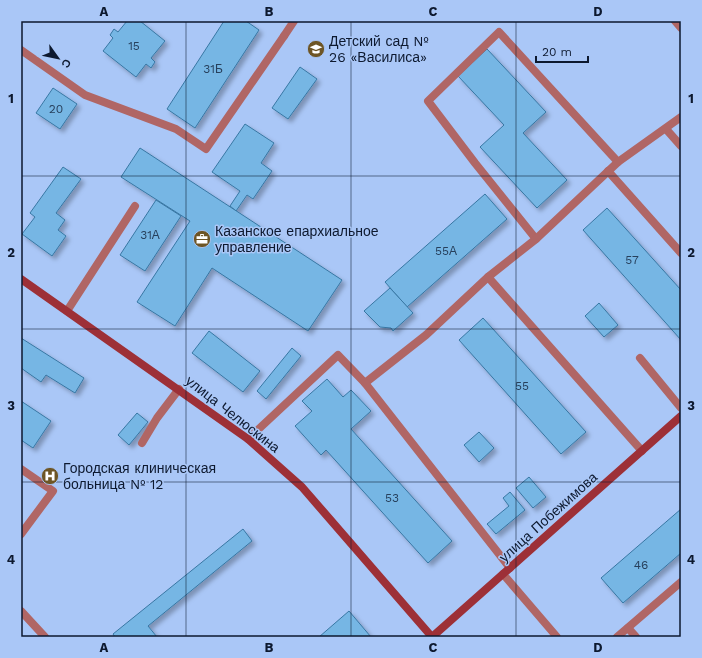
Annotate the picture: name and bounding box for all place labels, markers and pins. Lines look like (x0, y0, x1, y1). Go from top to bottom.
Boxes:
place label: Детский сад № 26 «Василиса» (329, 33, 429, 65)
school or university icon: Детский сад № 26 «Василиса» (306, 39, 326, 59)
place label: Казанское епархиальное управление (215, 223, 379, 255)
office icon: Казанское епархиальное управление (192, 229, 212, 249)
place label: Городская клиническая больница № 12 (63, 460, 216, 492)
hospital icon: Городская клиническая больница № 12 (40, 466, 60, 486)

